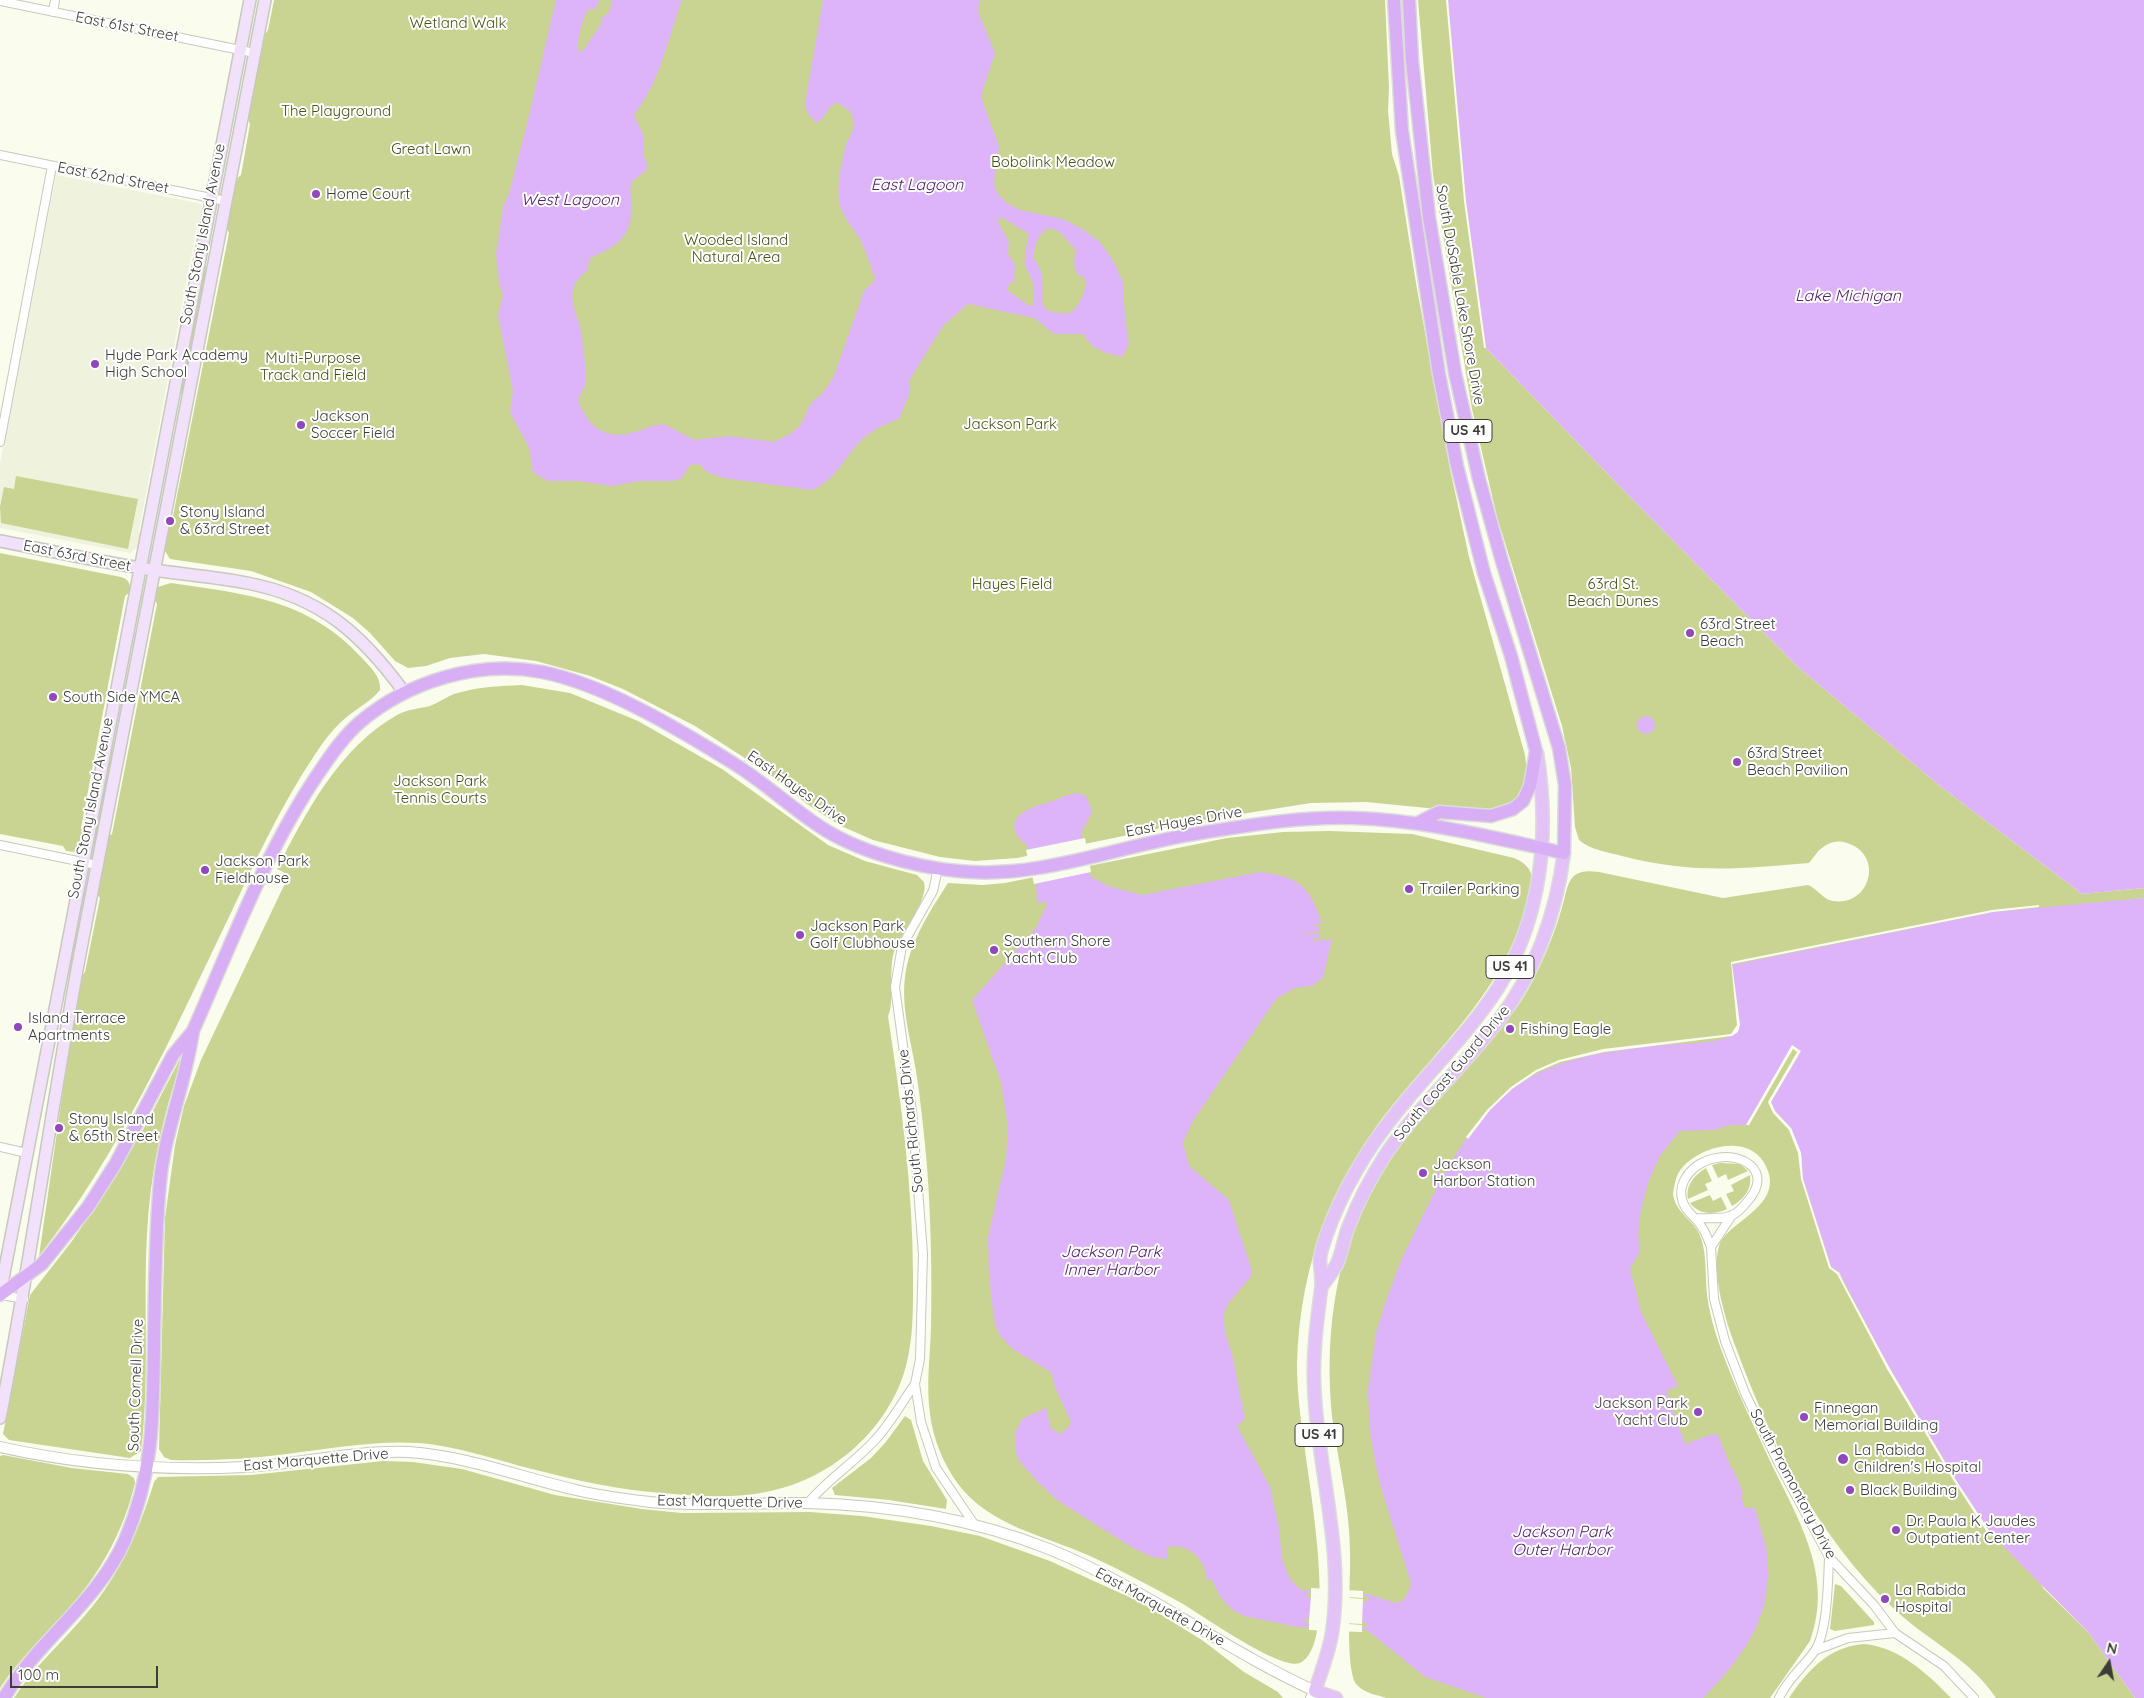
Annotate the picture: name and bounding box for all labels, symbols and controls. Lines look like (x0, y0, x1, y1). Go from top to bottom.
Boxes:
street label: East 61st Street (74, 8, 180, 46)
park label: Wetland Walk (409, 14, 507, 32)
park label: The Playground (281, 102, 391, 120)
park label: Great Lawn (391, 140, 471, 158)
street label: South Stony Island Avenue (177, 142, 229, 326)
park label: Bobolink Meadow (991, 153, 1115, 171)
street label: East 62nd Street (56, 158, 170, 198)
water label: East Lagoon (871, 175, 963, 195)
street label: South DuSable Lake Shore Drive (1432, 184, 1488, 406)
place label: Home Court (326, 185, 410, 203)
marker: Home Court (310, 188, 322, 200)
water label: West Lagoon (521, 190, 619, 210)
park label: Wooded Island Natural Area (684, 231, 788, 266)
water label: Lake Michigan (1795, 286, 1901, 306)
place label: Hyde Park Academy High School (105, 346, 248, 381)
park label: Multi-Purpose Track and Field (260, 349, 366, 384)
marker: Hyde Park Academy High School (89, 358, 101, 370)
place label: Jackson Soccer Field (311, 407, 395, 442)
park label: Jackson Park (963, 415, 1057, 433)
marker: Jackson Soccer Field (295, 419, 307, 431)
road number: US 41 (1444, 420, 1492, 442)
place label: Stony Island & 63rd Street (180, 503, 270, 538)
marker: Stony Island & 63rd Street (164, 515, 176, 527)
street label: East 63rd Street (22, 537, 132, 575)
park label: Hayes Field (972, 575, 1052, 593)
park label: 63rd St. Beach Dunes (1567, 575, 1659, 610)
place label: 63rd Street Beach (1700, 615, 1776, 650)
marker: 63rd Street Beach (1684, 627, 1696, 639)
place label: South Side YMCA (63, 688, 180, 706)
marker: South Side YMCA (47, 691, 59, 703)
street label: South Stony Island Avenue (65, 716, 117, 900)
place label: 63rd Street Beach Pavilion (1747, 744, 1848, 779)
street label: East Hayes Drive (744, 747, 850, 829)
marker: 63rd Street Beach Pavilion (1731, 756, 1743, 768)
park label: Jackson Park Tennis Courts (393, 772, 487, 807)
street label: East Hayes Drive (1124, 803, 1244, 841)
place label: Jackson Park Fieldhouse (215, 852, 309, 887)
marker: Jackson Park Fieldhouse (199, 864, 211, 876)
place label: Trailer Parking (1419, 880, 1520, 898)
marker: Trailer Parking (1403, 883, 1415, 895)
place label: Jackson Park Golf Clubhouse (810, 917, 915, 952)
marker: Jackson Park Golf Clubhouse (794, 929, 806, 941)
place label: Southern Shore Yacht Club (1004, 932, 1111, 967)
marker: Southern Shore Yacht Club (988, 944, 1000, 956)
road number: US 41 (1486, 956, 1534, 979)
street label: South Coast Guard Drive (1390, 1002, 1514, 1144)
place label: Island Terrace Apartments (28, 1009, 126, 1044)
place label: Fishing Eagle (1520, 1020, 1611, 1038)
marker: Island Terrace Apartments (12, 1021, 24, 1033)
marker: Fishing Eagle (1504, 1023, 1516, 1035)
street label: South Richards Drive (895, 1048, 927, 1194)
place label: Stony Island & 65th Street (69, 1110, 158, 1145)
marker: Stony Island & 65th Street (53, 1122, 65, 1134)
place label: Jackson Harbor Station (1433, 1155, 1535, 1190)
marker: Jackson Harbor Station (1417, 1167, 1429, 1179)
water label: Jackson Park Inner Harbor (1061, 1242, 1161, 1280)
street label: South Cornell Drive (125, 1318, 147, 1452)
place label: Jackson Park Yacht Club (1594, 1394, 1688, 1429)
place label: Finnegan Memorial Building (1814, 1399, 1938, 1434)
marker: Jackson Park Yacht Club (1692, 1406, 1704, 1418)
street label: South Promontory Drive (1746, 1406, 1840, 1562)
marker: Finnegan Memorial Building (1798, 1411, 1810, 1423)
road number: US 41 (1295, 1424, 1343, 1446)
place label: La Rabida Children's Hospital (1854, 1441, 1981, 1476)
street label: East Marquette Drive (243, 1445, 389, 1475)
marker: La Rabida Children's Hospital (1836, 1452, 1850, 1466)
place label: Black Building (1860, 1481, 1957, 1499)
marker: Black Building (1844, 1484, 1856, 1496)
street label: East Marquette Drive (657, 1492, 803, 1512)
place label: Dr. Paula K Jaudes Outpatient Center (1906, 1512, 2036, 1547)
water label: Jackson Park Outer Harbor (1512, 1522, 1612, 1560)
marker: Dr. Paula K Jaudes Outpatient Center (1890, 1524, 1902, 1536)
street label: East Marquette Drive (1092, 1564, 1228, 1650)
place label: La Rabida Hospital (1895, 1581, 1966, 1616)
marker: La Rabida Hospital (1879, 1593, 1891, 1605)
north arrow (2084, 1638, 2134, 1688)
text: N (2105, 1638, 2119, 1658)
scale bar (12, 1656, 160, 1688)
text: 100 m (18, 1665, 59, 1684)

